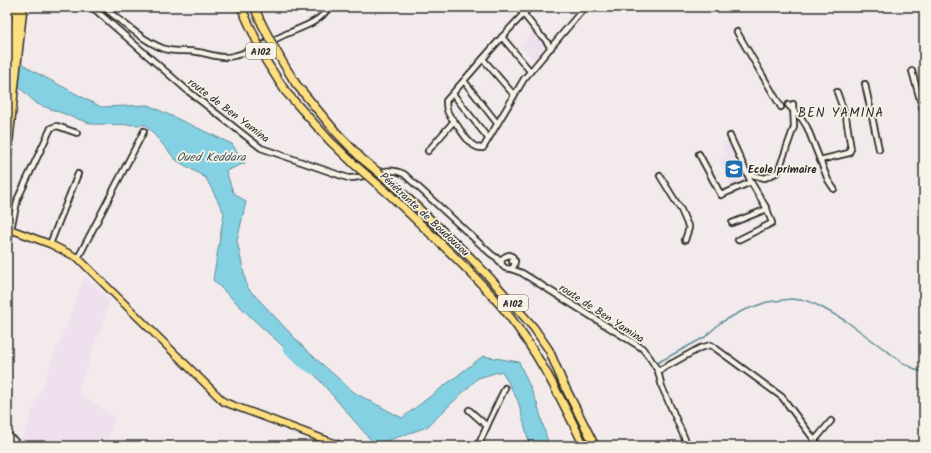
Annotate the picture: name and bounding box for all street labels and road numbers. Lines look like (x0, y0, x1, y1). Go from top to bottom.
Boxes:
road number: A102 (246, 43, 276, 59)
street label: route de Ben Yamina (184, 74, 273, 148)
street label: Pénétrante de Boudouaou (375, 168, 474, 262)
street label: route de Ben Yamina (555, 279, 648, 348)
road number: A102 (498, 295, 528, 311)

